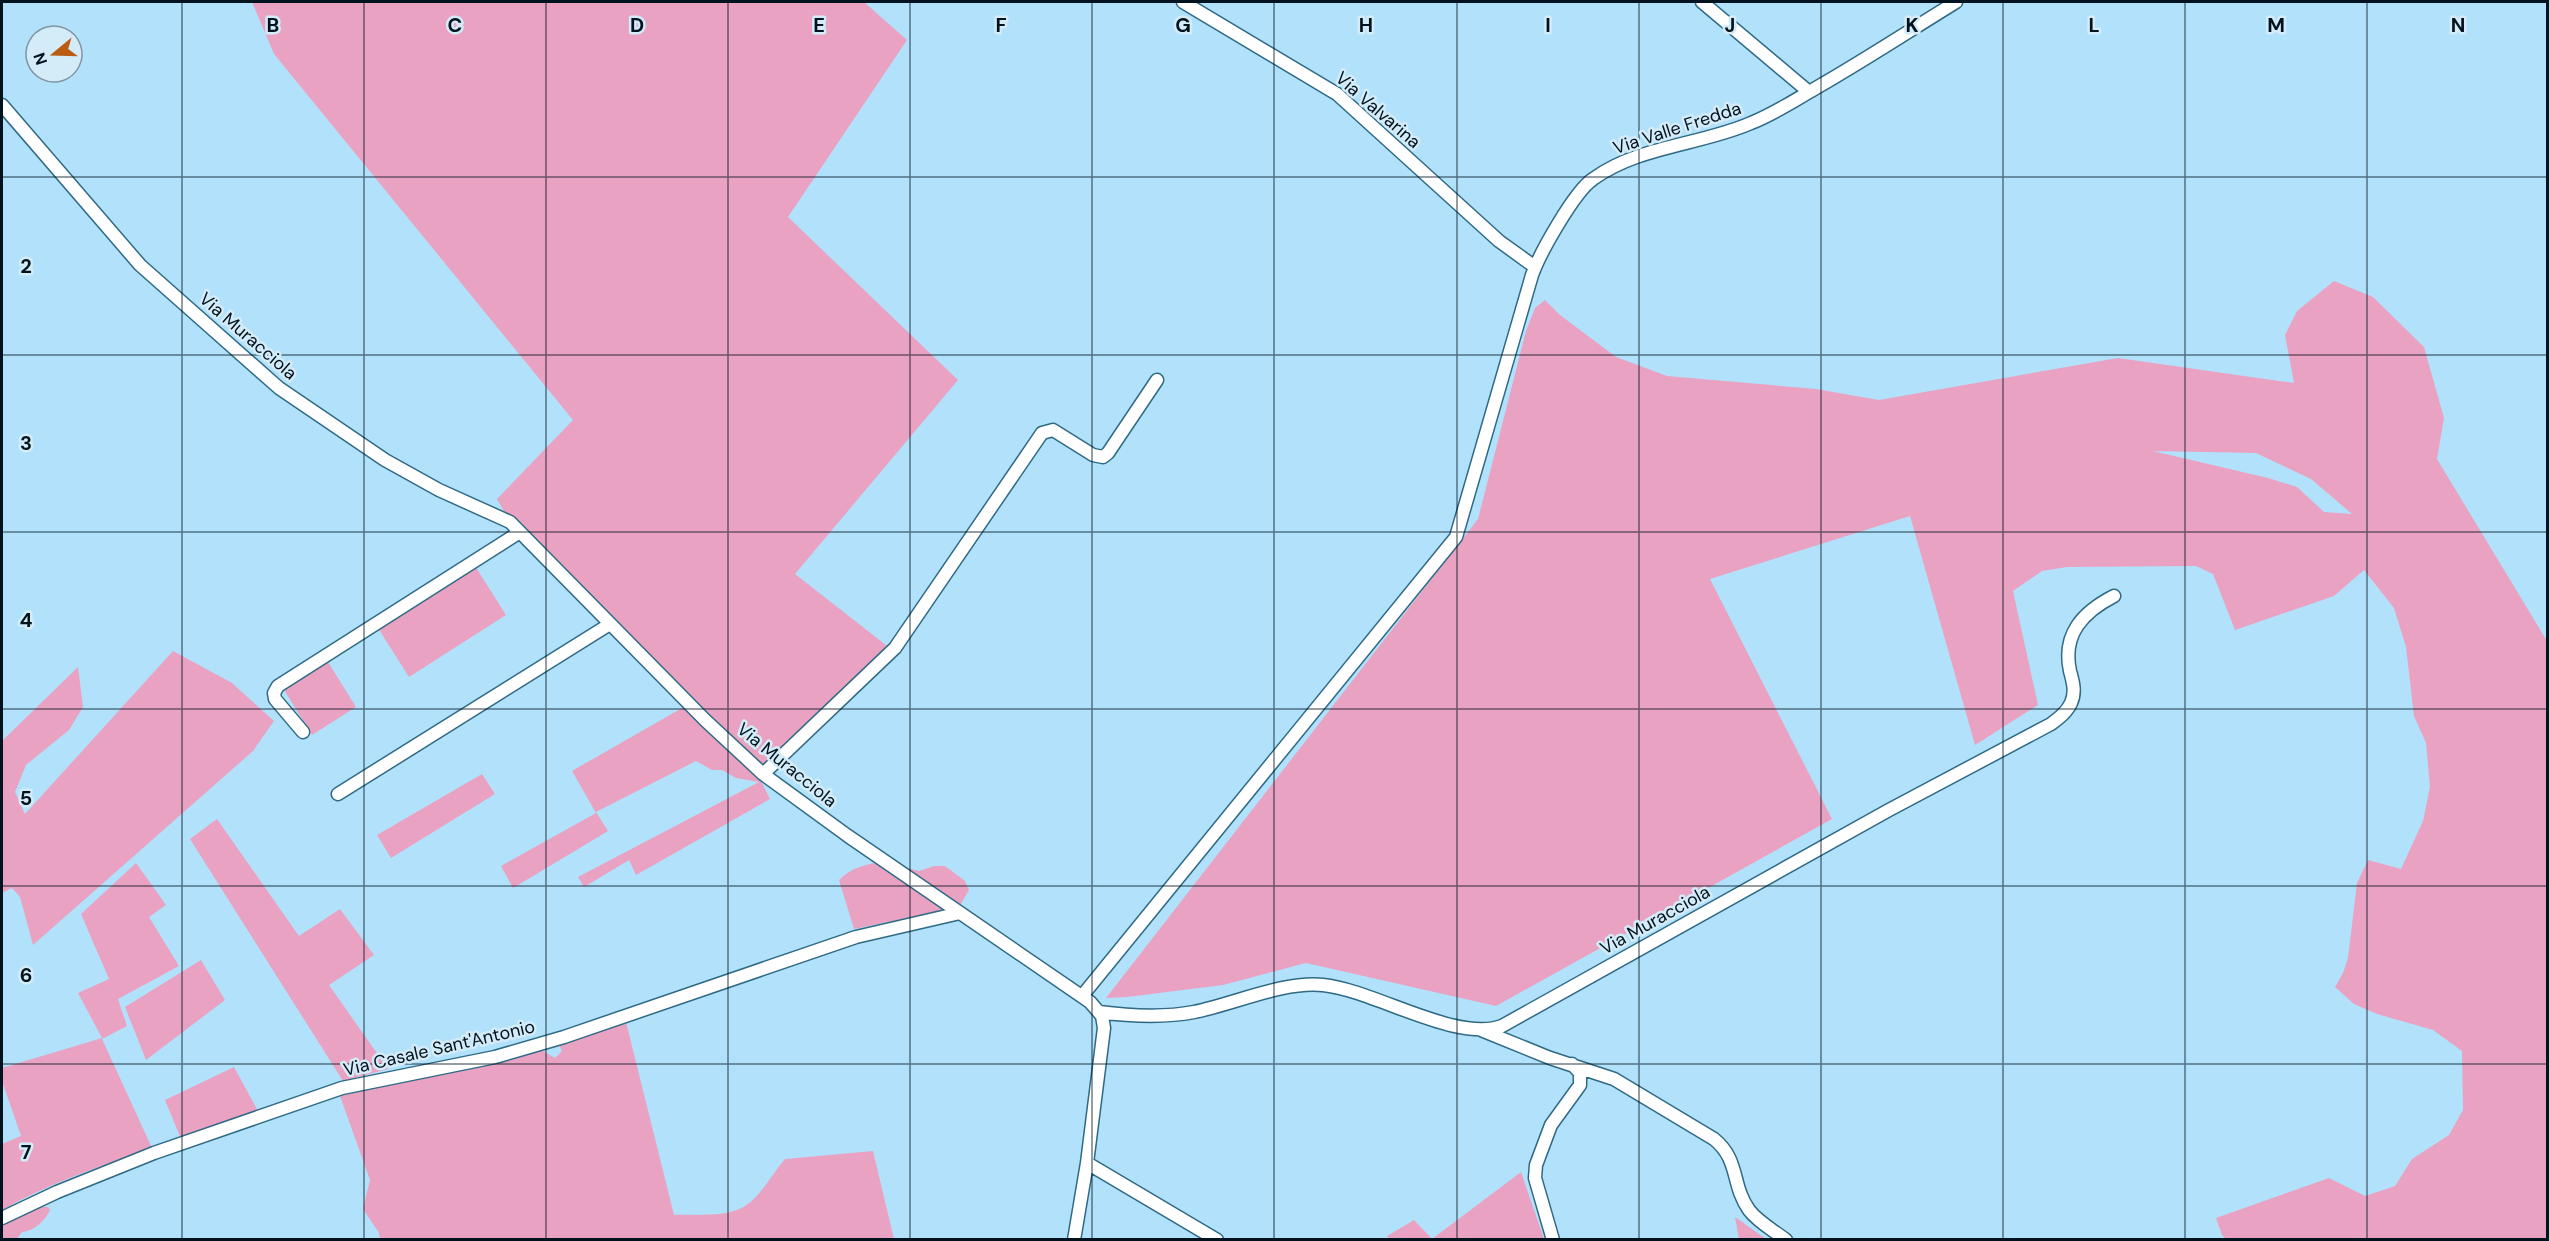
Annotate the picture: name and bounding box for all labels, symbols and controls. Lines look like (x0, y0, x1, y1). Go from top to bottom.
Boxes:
text: B (267, 12, 279, 38)
text: C (448, 12, 462, 38)
text: D (630, 12, 644, 38)
text: E (813, 12, 825, 38)
text: F (995, 12, 1007, 38)
text: G (1175, 12, 1191, 38)
text: H (1359, 12, 1373, 38)
text: I (1545, 12, 1551, 38)
text: J (1725, 12, 1735, 38)
text: K (1905, 12, 1919, 38)
text: L (2088, 12, 2100, 38)
text: M (2267, 12, 2285, 38)
text: N (2451, 12, 2465, 38)
north arrow (24, 24, 84, 84)
text: N (28, 50, 52, 68)
street label: Via Valvarina (1330, 66, 1426, 154)
street label: Via Valle Fredda (1610, 96, 1744, 160)
text: 2 (20, 253, 32, 279)
street label: Via Muracciola (194, 287, 302, 385)
text: 3 (20, 430, 32, 456)
text: 4 (20, 607, 33, 633)
street label: Via Muracciola (732, 717, 842, 813)
text: 5 (20, 785, 32, 811)
street label: Via Muracciola (1596, 880, 1714, 960)
text: 6 (20, 962, 32, 988)
street label: Via Casale Sant'Antonio (341, 1014, 537, 1082)
text: 7 (21, 1139, 32, 1165)

